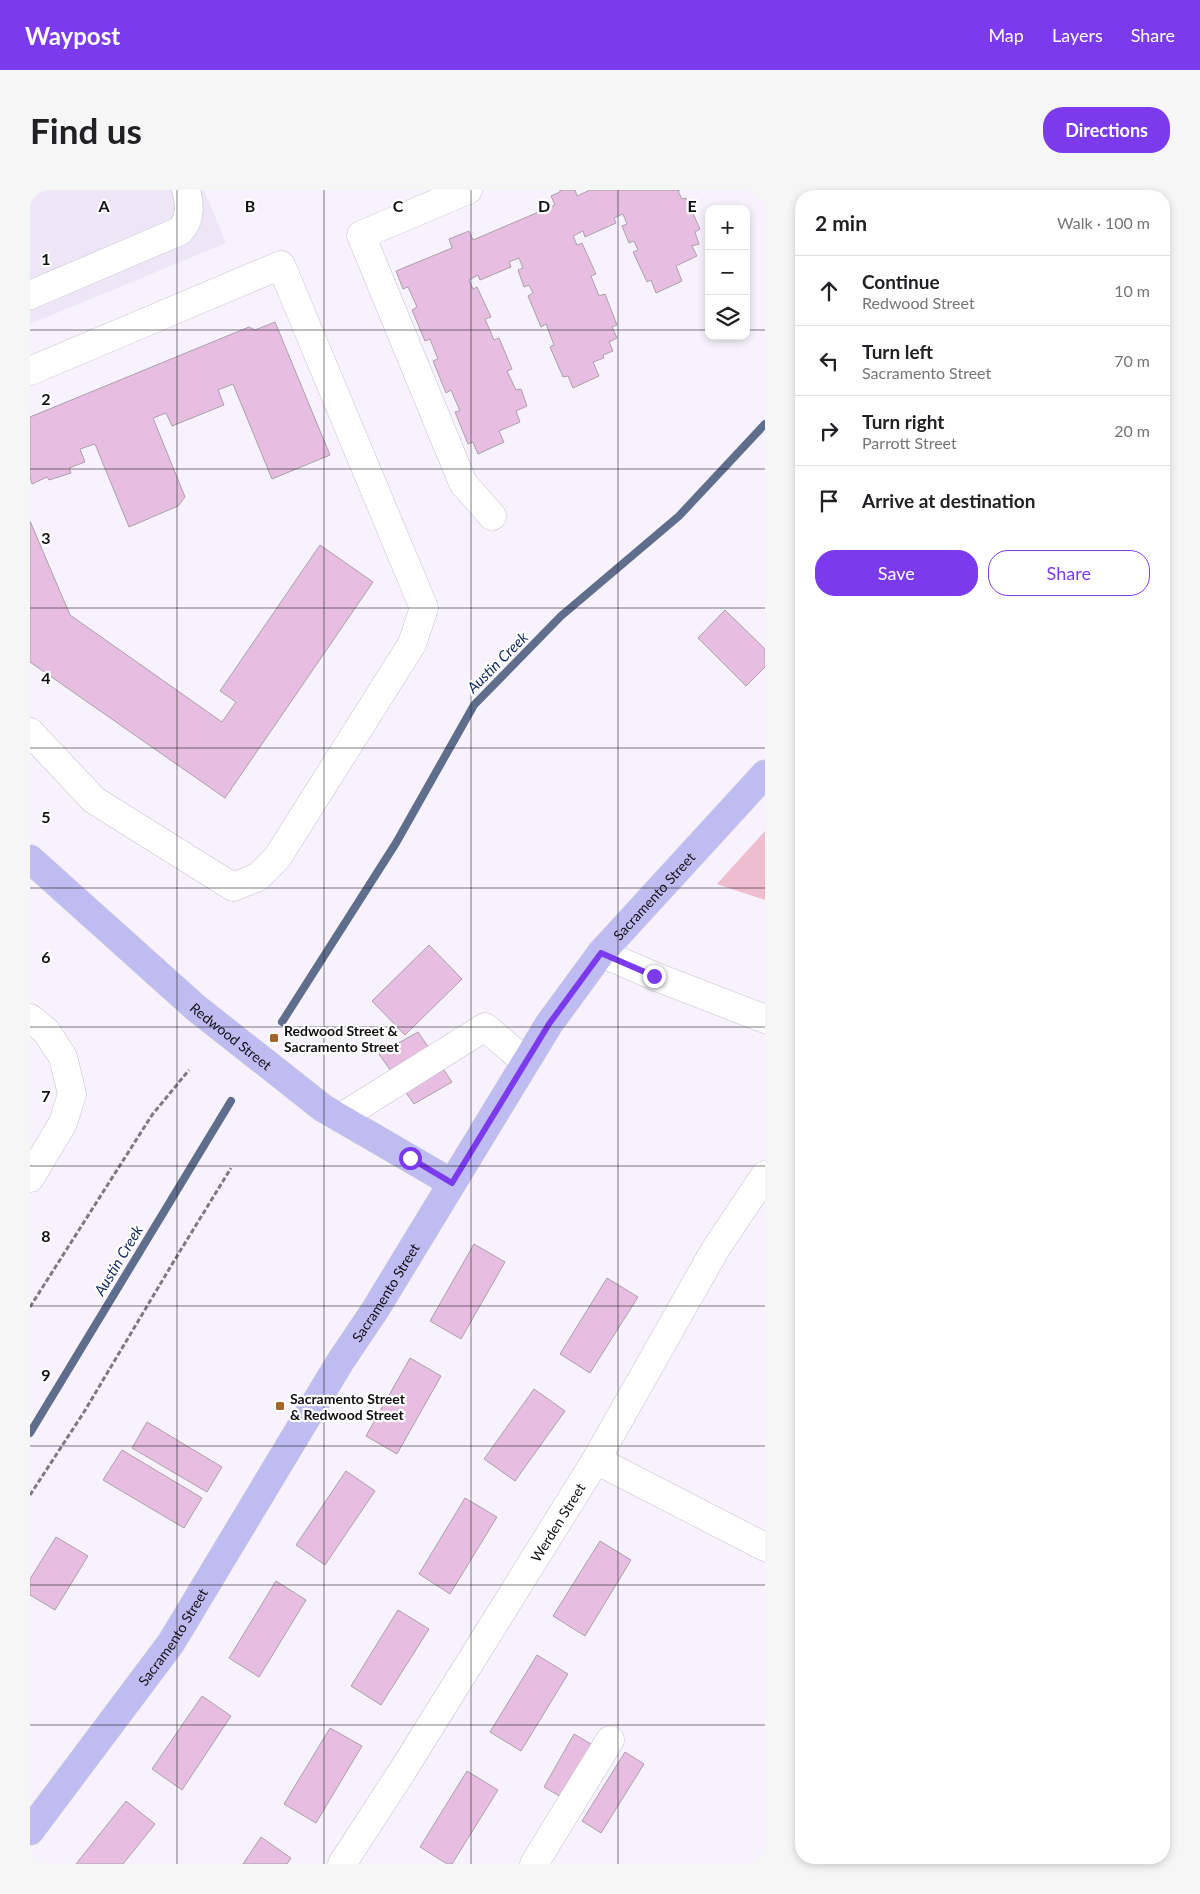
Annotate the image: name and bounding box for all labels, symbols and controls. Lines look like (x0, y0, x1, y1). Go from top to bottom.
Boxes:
text: Waypost (25, 21, 120, 50)
text: Map (988, 24, 1024, 46)
text: Layers (1052, 24, 1103, 46)
text: Share (1131, 24, 1175, 46)
button: Directions (1043, 107, 1170, 153)
text: Find us (30, 109, 142, 151)
text: A (97, 196, 110, 215)
text: B (245, 196, 255, 215)
text: C (393, 196, 404, 215)
text: D (538, 196, 550, 215)
text: E (687, 196, 697, 215)
map controls (705, 205, 750, 340)
button: + (705, 205, 750, 250)
text: 2 min (815, 210, 867, 235)
text: Walk · 100 m (1057, 213, 1150, 232)
text: 1 (41, 249, 51, 268)
button: − (705, 250, 750, 295)
text: Continue (862, 270, 940, 293)
icon: ahead (815, 277, 843, 305)
text: 10 m (1114, 281, 1150, 300)
text: Redwood Street (862, 293, 975, 312)
button: layers (705, 295, 750, 340)
text: Turn left (862, 340, 933, 363)
icon: left (815, 347, 843, 375)
text: 70 m (1114, 351, 1150, 370)
text: Sacramento Street (862, 363, 991, 382)
text: 2 (41, 389, 51, 408)
text: Turn right (862, 410, 944, 433)
icon: right (815, 417, 843, 445)
text: 20 m (1114, 421, 1150, 440)
text: Parrott Street (862, 433, 957, 452)
icon: arrive (815, 487, 843, 515)
text: Arrive at destination (862, 489, 1035, 512)
text: 3 (41, 528, 51, 547)
button: Save (815, 550, 978, 596)
button: Share (988, 550, 1150, 596)
water label: Austin Creek (462, 627, 532, 697)
text: 4 (41, 668, 51, 687)
text: 5 (41, 807, 51, 826)
street label: Sacramento Street (609, 848, 698, 943)
text: 6 (41, 947, 51, 966)
route end (643, 965, 666, 988)
street label: Redwood Street (187, 999, 275, 1073)
place label: Redwood Street & Sacramento Street (284, 1022, 400, 1055)
marker: Redwood Street & Sacramento Street (268, 1032, 280, 1044)
text: 7 (41, 1086, 51, 1105)
route start (399, 1147, 422, 1170)
water label: Austin Creek (89, 1221, 146, 1299)
text: 8 (41, 1226, 51, 1245)
street label: Sacramento Street (348, 1240, 422, 1345)
text: 9 (41, 1365, 51, 1384)
place label: Sacramento Street & Redwood Street (290, 1390, 406, 1423)
marker: Sacramento Street & Redwood Street (274, 1400, 286, 1412)
street label: Werden Street (526, 1480, 588, 1565)
street label: Sacramento Street (134, 1585, 211, 1689)

